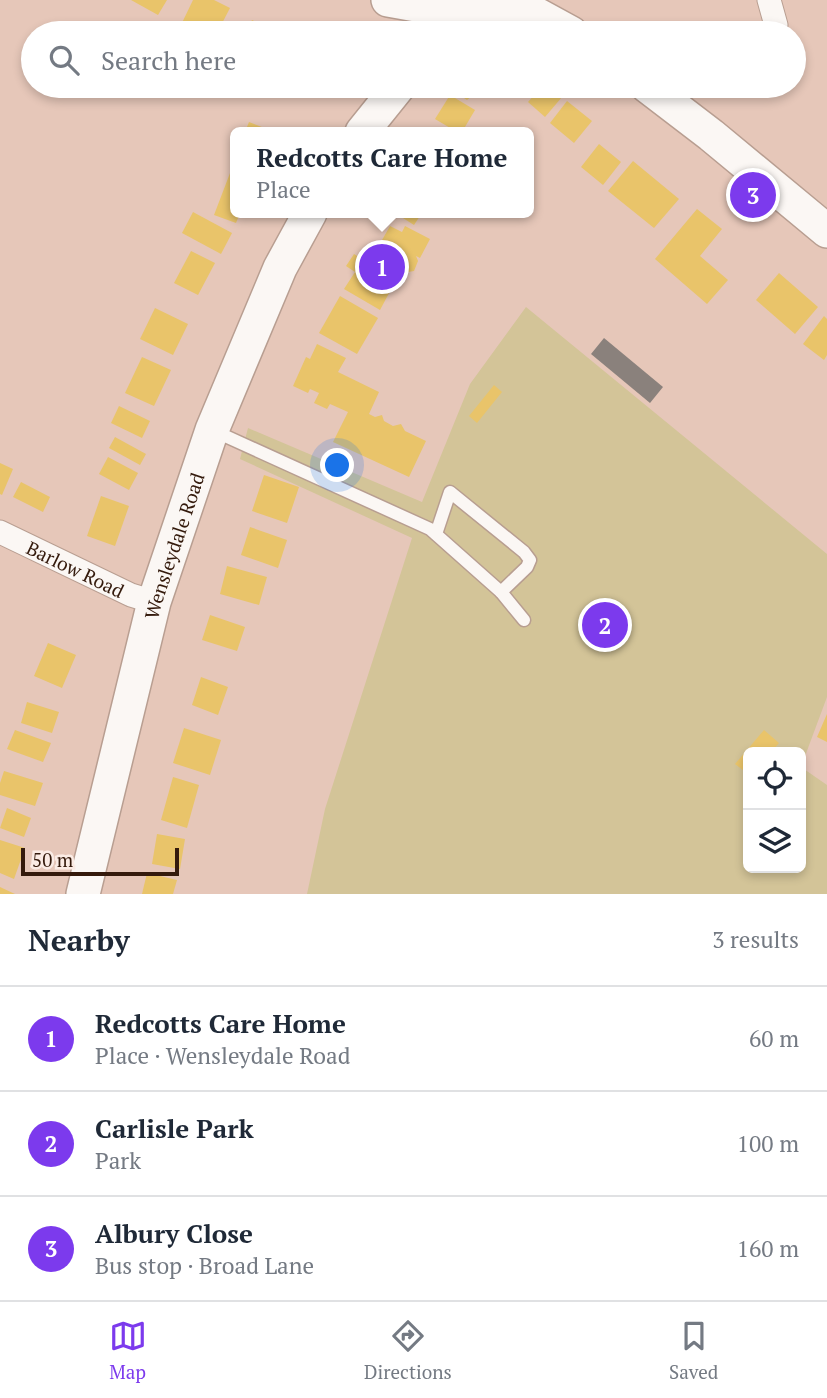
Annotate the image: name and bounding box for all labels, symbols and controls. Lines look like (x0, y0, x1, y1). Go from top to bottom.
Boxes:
search box (21, 21, 806, 98)
icon: search (45, 41, 83, 79)
text: Search here (101, 43, 236, 77)
popup (230, 127, 534, 218)
text: Redcotts Care Home (257, 140, 507, 174)
pin: 3 (730, 169, 776, 221)
text: Place (257, 174, 311, 205)
pin: 1 (359, 241, 405, 293)
your location (320, 448, 354, 482)
street label: Wensleydale Road (138, 469, 209, 621)
street label: Barlow Road (23, 534, 129, 603)
pin: 2 (582, 599, 628, 651)
map controls (743, 747, 806, 873)
button: locate (743, 747, 806, 810)
button: layers (743, 810, 806, 873)
scale bar (21, 845, 178, 877)
text: 50 m (32, 847, 73, 872)
text: Nearby (28, 920, 130, 960)
text: 3 results (712, 924, 799, 955)
text: Redcotts Care Home (95, 1006, 346, 1040)
text: 1 (45, 1023, 58, 1054)
text: 60 m (749, 1023, 799, 1054)
text: Place · Wensleydale Road (95, 1040, 350, 1071)
text: Carlisle Park (95, 1111, 254, 1145)
text: 2 (45, 1128, 58, 1159)
text: 100 m (737, 1128, 799, 1159)
text: Park (95, 1145, 141, 1176)
text: Albury Close (95, 1216, 253, 1250)
text: 3 (45, 1233, 58, 1264)
text: 160 m (737, 1233, 799, 1264)
text: Bus stop · Broad Lane (95, 1250, 314, 1281)
tab: Map (109, 1317, 147, 1384)
tab: Directions (364, 1317, 452, 1384)
tab: Saved (669, 1317, 718, 1384)

